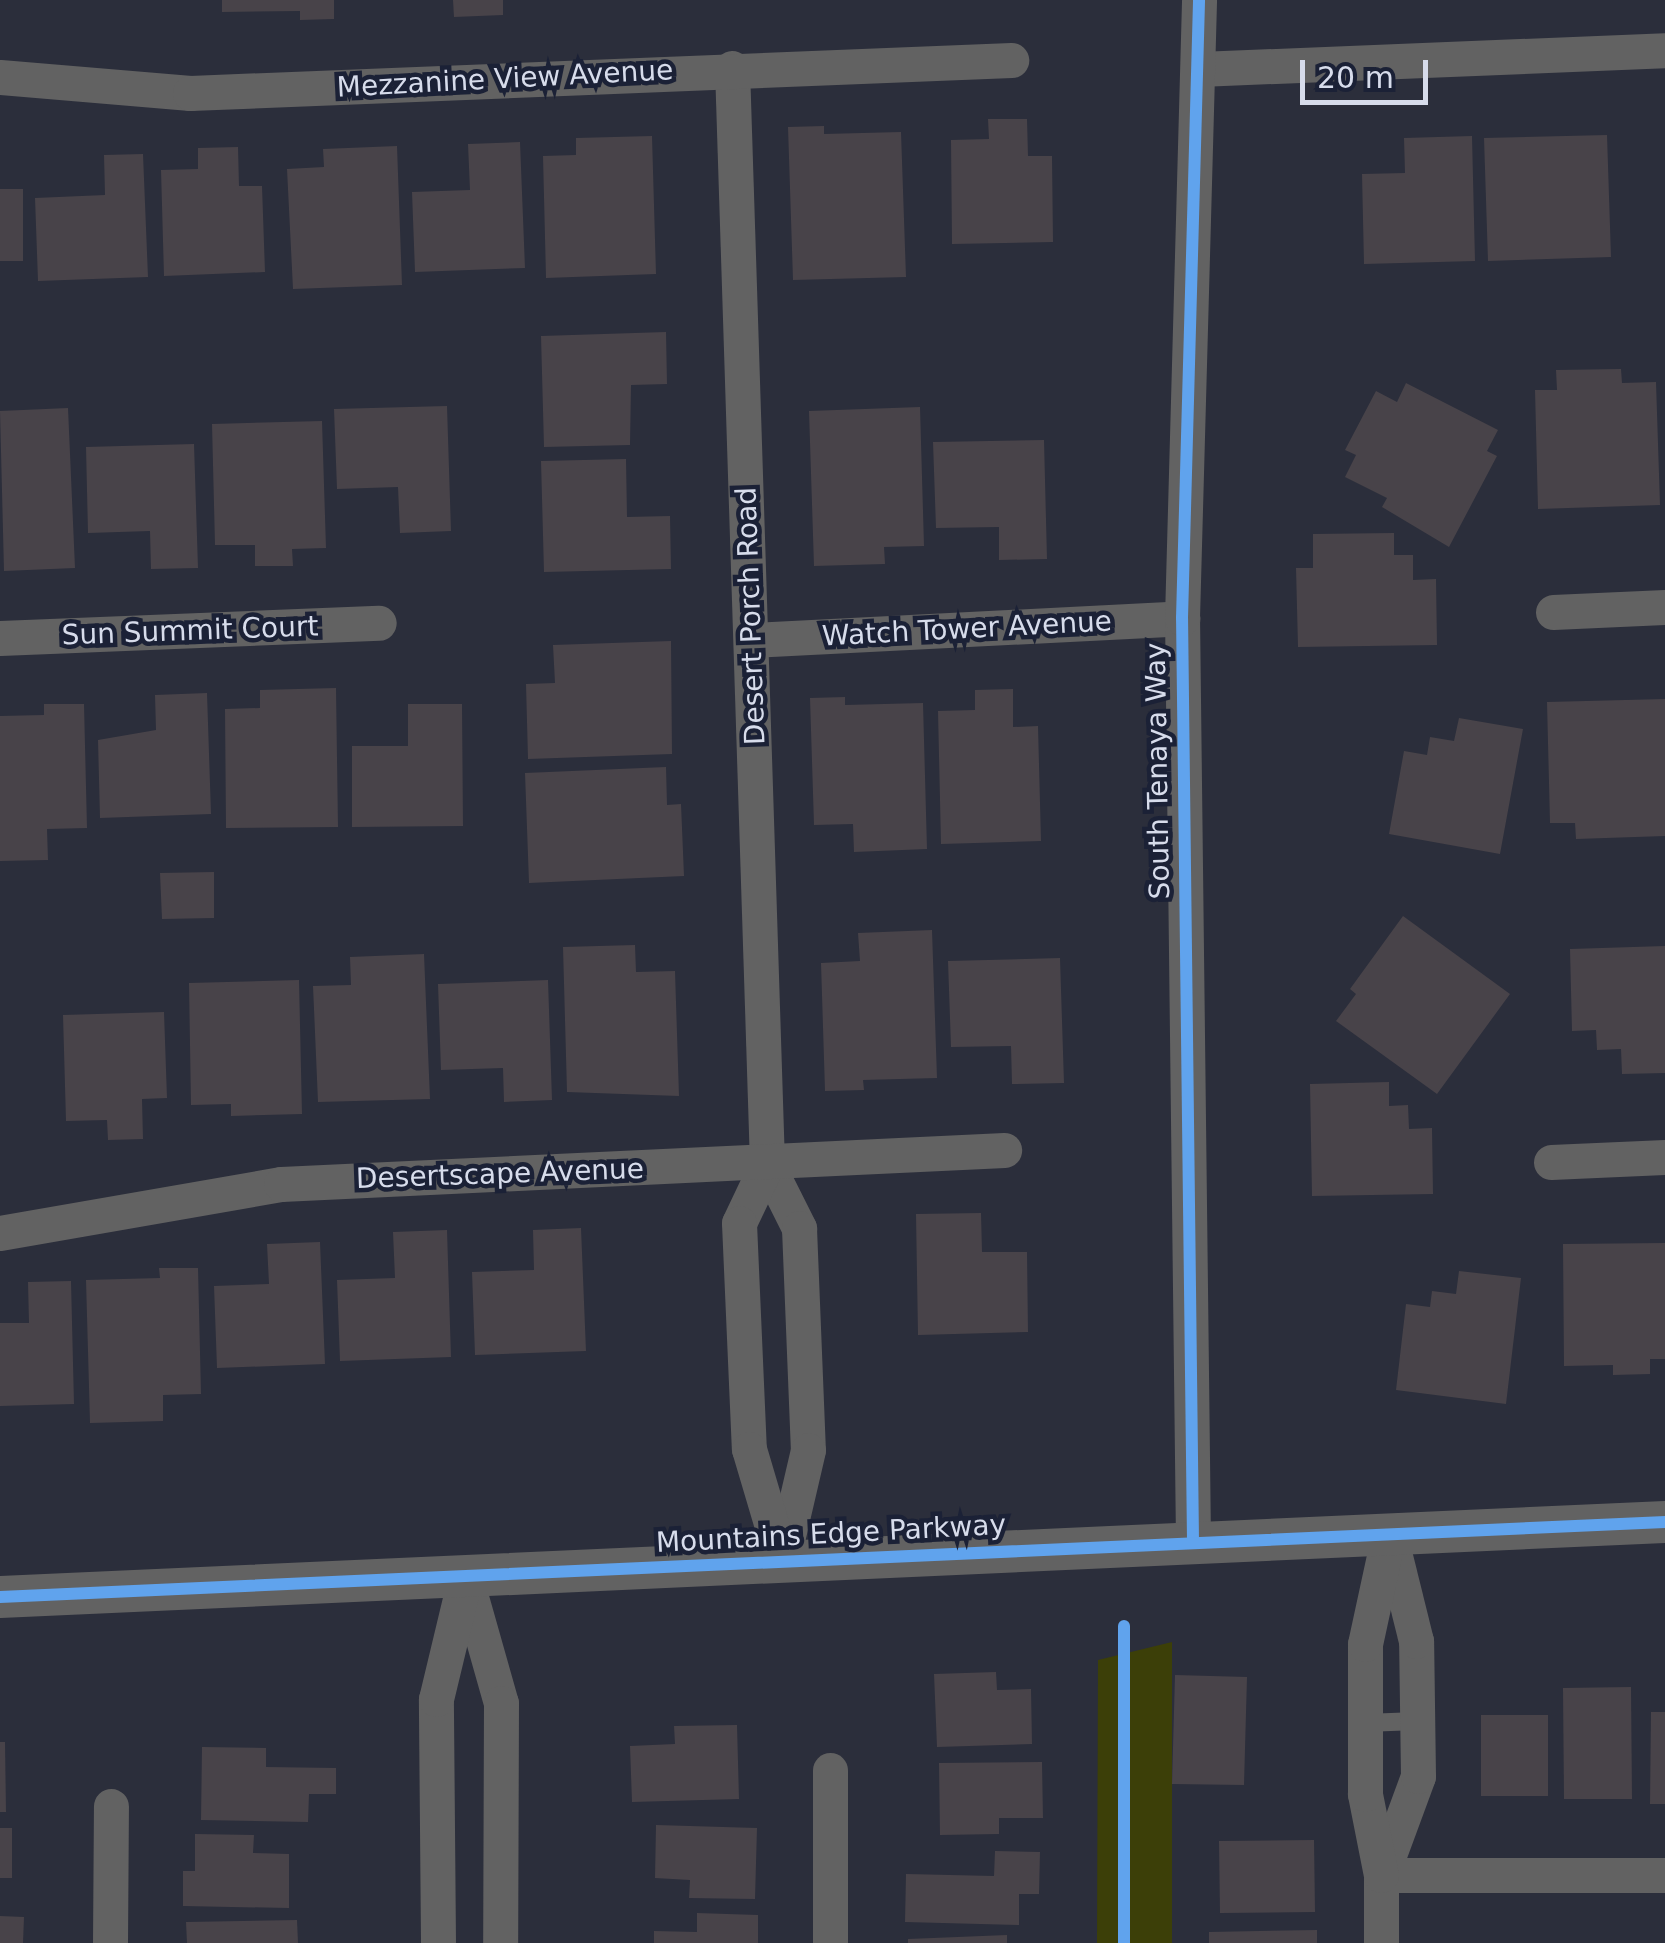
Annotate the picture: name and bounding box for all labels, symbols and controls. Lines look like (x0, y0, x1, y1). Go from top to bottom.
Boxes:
scale bar (1305, 40, 1432, 102)
street label: Mezzanine View Avenue (336, 53, 674, 105)
text: 20 m (1317, 60, 1394, 95)
street label: Desert Porch Road (730, 486, 772, 746)
street label: Watch Tower Avenue (821, 605, 1113, 653)
street label: Sun Summit Court (61, 610, 319, 652)
street label: South Tenaya Way (1139, 642, 1177, 900)
street label: Desertscape Avenue (355, 1152, 645, 1196)
street label: Mountains Edge Parkway (655, 1508, 1007, 1560)

